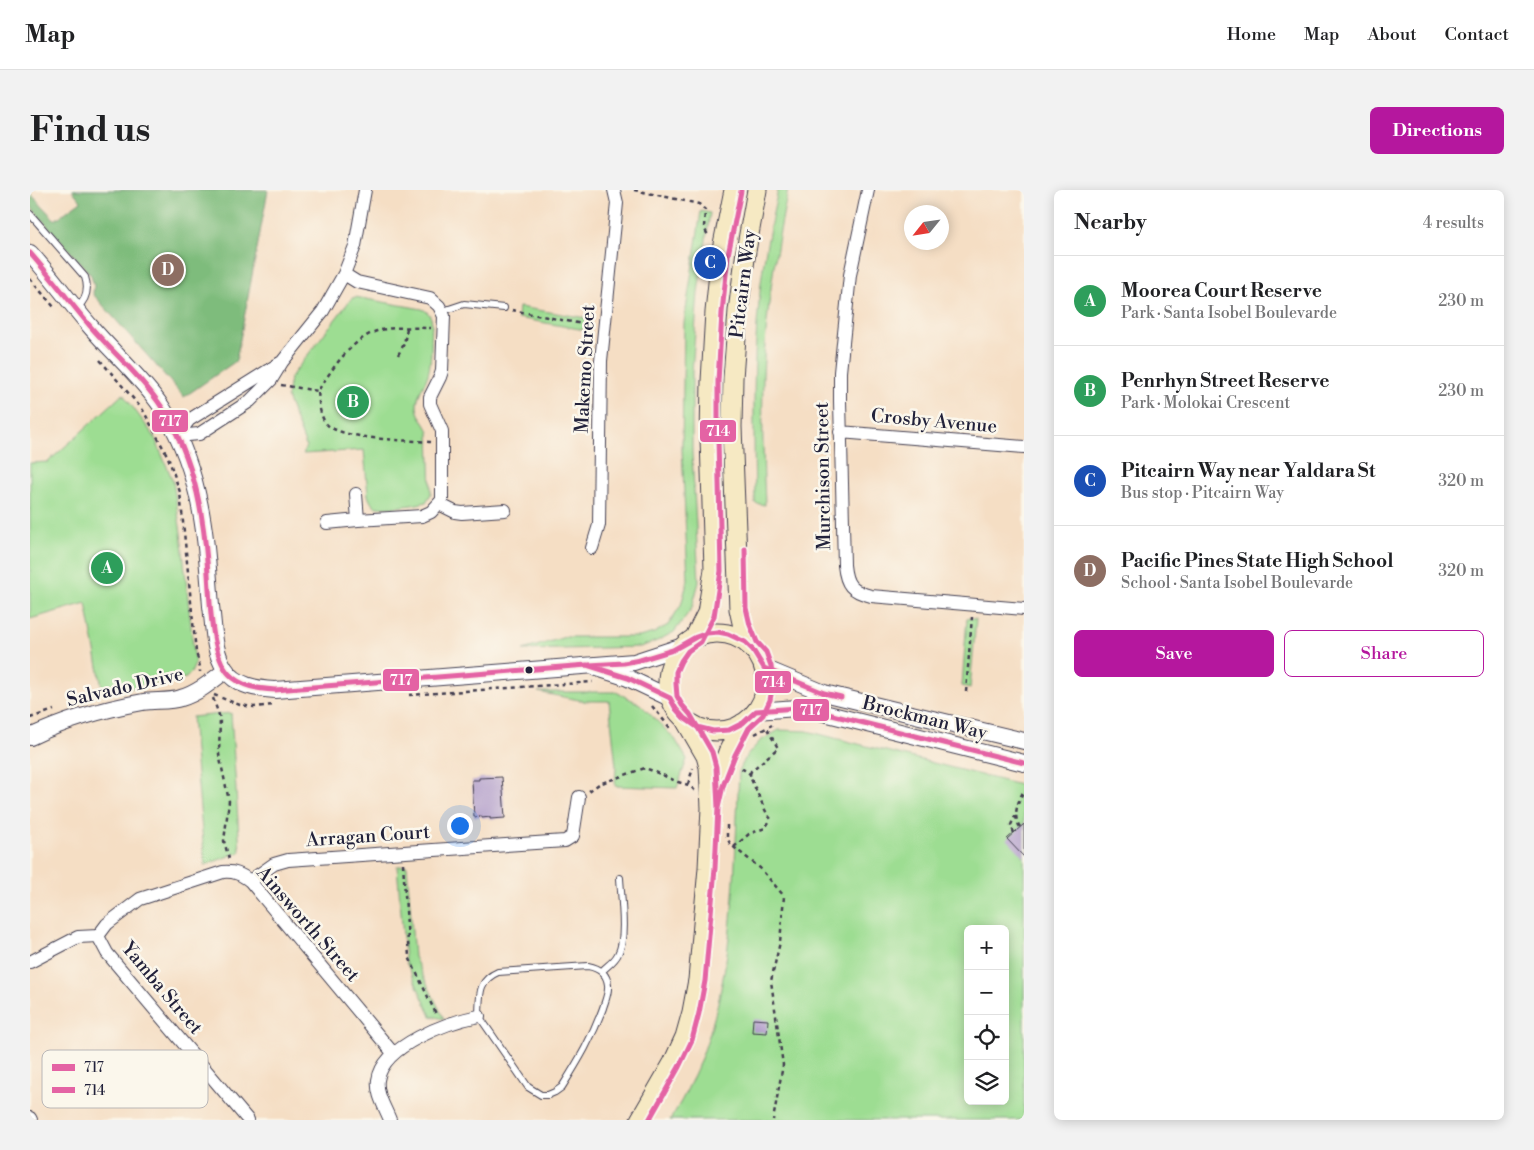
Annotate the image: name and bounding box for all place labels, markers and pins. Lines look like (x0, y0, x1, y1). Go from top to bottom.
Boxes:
pin: C (694, 244, 726, 282)
pin: D (152, 251, 184, 289)
pin: B (337, 383, 369, 421)
pin: A (91, 549, 123, 587)
unlabelled marker (524, 665, 534, 675)

